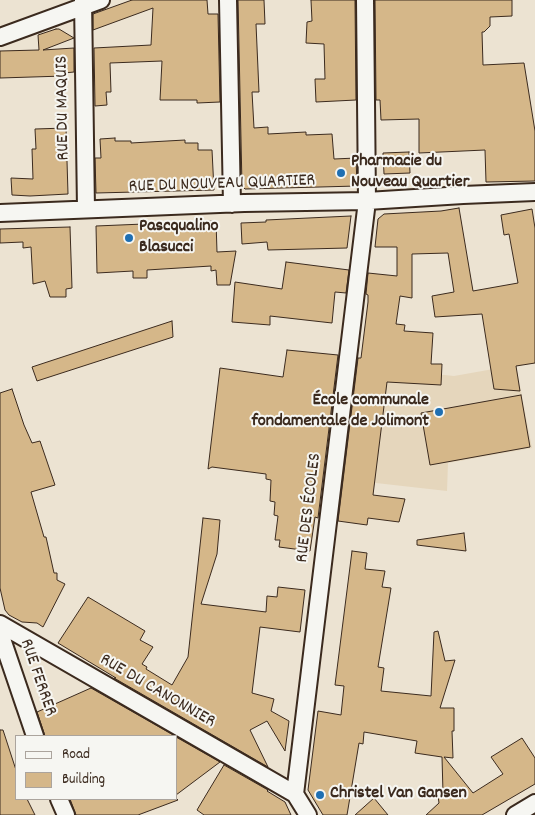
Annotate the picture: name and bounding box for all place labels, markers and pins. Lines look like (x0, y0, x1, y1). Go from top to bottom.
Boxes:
place label: Pharmacie du Nouveau Quartier (351, 152, 469, 194)
marker: Pharmacie du Nouveau Quartier (335, 167, 347, 179)
place label: Pascqualino Blasucci (139, 217, 219, 260)
marker: Pascqualino Blasucci (123, 232, 135, 244)
place label: École communale fondamentale de Jolimont (251, 391, 429, 434)
marker: École communale fondamentale de Jolimont (433, 406, 445, 418)
place label: Christel Van Gansen (330, 784, 467, 806)
marker: Christel Van Gansen (314, 789, 326, 801)

